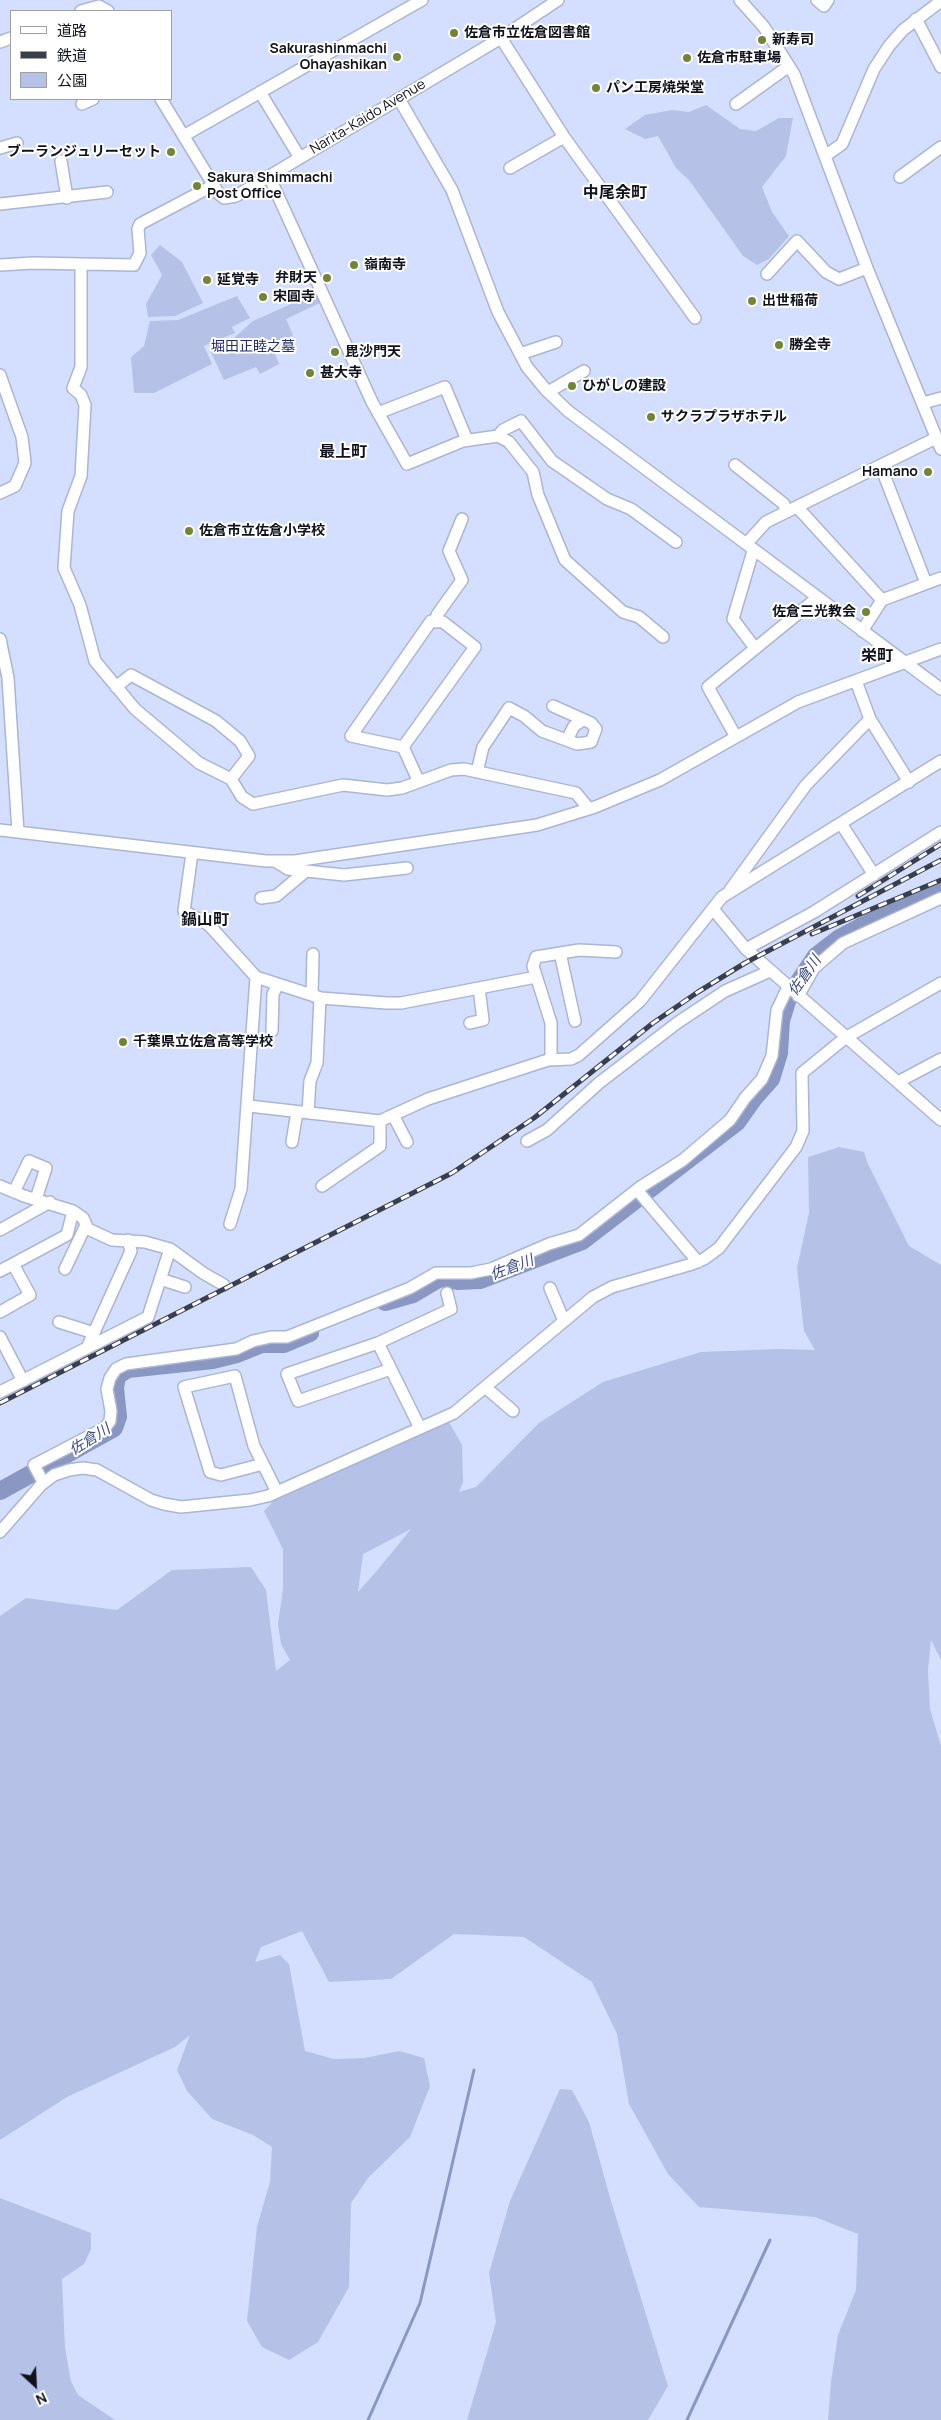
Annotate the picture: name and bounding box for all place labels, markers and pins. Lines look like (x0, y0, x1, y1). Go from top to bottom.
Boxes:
place label: 佐倉市立佐倉図書館 (464, 25, 590, 41)
marker: 佐倉市立佐倉図書館 (448, 27, 460, 39)
place label: 新寿司 (772, 32, 814, 48)
marker: 新寿司 (756, 34, 768, 46)
place label: Sakurashinmachi Ohayashikan (270, 41, 387, 74)
place label: 佐倉市駐車場 (697, 50, 781, 66)
marker: Sakurashinmachi Ohayashikan (391, 51, 403, 63)
marker: 佐倉市駐車場 (681, 52, 693, 64)
place label: パン工房焼栄堂 (606, 80, 704, 96)
marker: パン工房焼栄堂 (590, 82, 602, 94)
place label: ブーランジュリーセット (7, 144, 161, 160)
marker: ブーランジュリーセット (165, 146, 177, 158)
place label: Sakura Shimmachi Post Office (207, 170, 333, 202)
marker: Sakura Shimmachi Post Office (191, 180, 203, 192)
place label: 嶺南寺 (364, 257, 406, 273)
marker: 嶺南寺 (348, 259, 360, 271)
place label: 弁財天 (275, 270, 317, 286)
place label: 延覚寺 (217, 272, 259, 288)
marker: 弁財天 (321, 272, 333, 284)
marker: 延覚寺 (201, 274, 213, 286)
place label: 宋圓寺 (273, 289, 315, 305)
marker: 宋圓寺 (257, 291, 269, 303)
place label: 出世稲荷 (762, 293, 818, 309)
marker: 出世稲荷 (746, 295, 758, 307)
place label: 勝全寺 (789, 337, 831, 353)
marker: 勝全寺 (773, 339, 785, 351)
place label: 毘沙門天 (345, 344, 401, 360)
marker: 毘沙門天 (329, 346, 341, 358)
place label: 甚大寺 (320, 365, 362, 381)
marker: 甚大寺 (304, 367, 316, 379)
place label: ひがしの建設 (582, 378, 666, 394)
marker: ひがしの建設 (566, 380, 578, 392)
place label: サクラプラザホテル (661, 409, 787, 425)
marker: サクラプラザホテル (645, 411, 657, 423)
place label: Hamano (862, 464, 918, 480)
marker: Hamano (922, 466, 934, 478)
place label: 佐倉市立佐倉小学校 (199, 523, 325, 539)
marker: 佐倉市立佐倉小学校 (183, 525, 195, 537)
place label: 佐倉三光教会 (772, 604, 856, 620)
marker: 佐倉三光教会 (860, 606, 872, 618)
place label: 千葉県立佐倉高等学校 (133, 1034, 273, 1050)
marker: 千葉県立佐倉高等学校 (117, 1036, 129, 1048)

